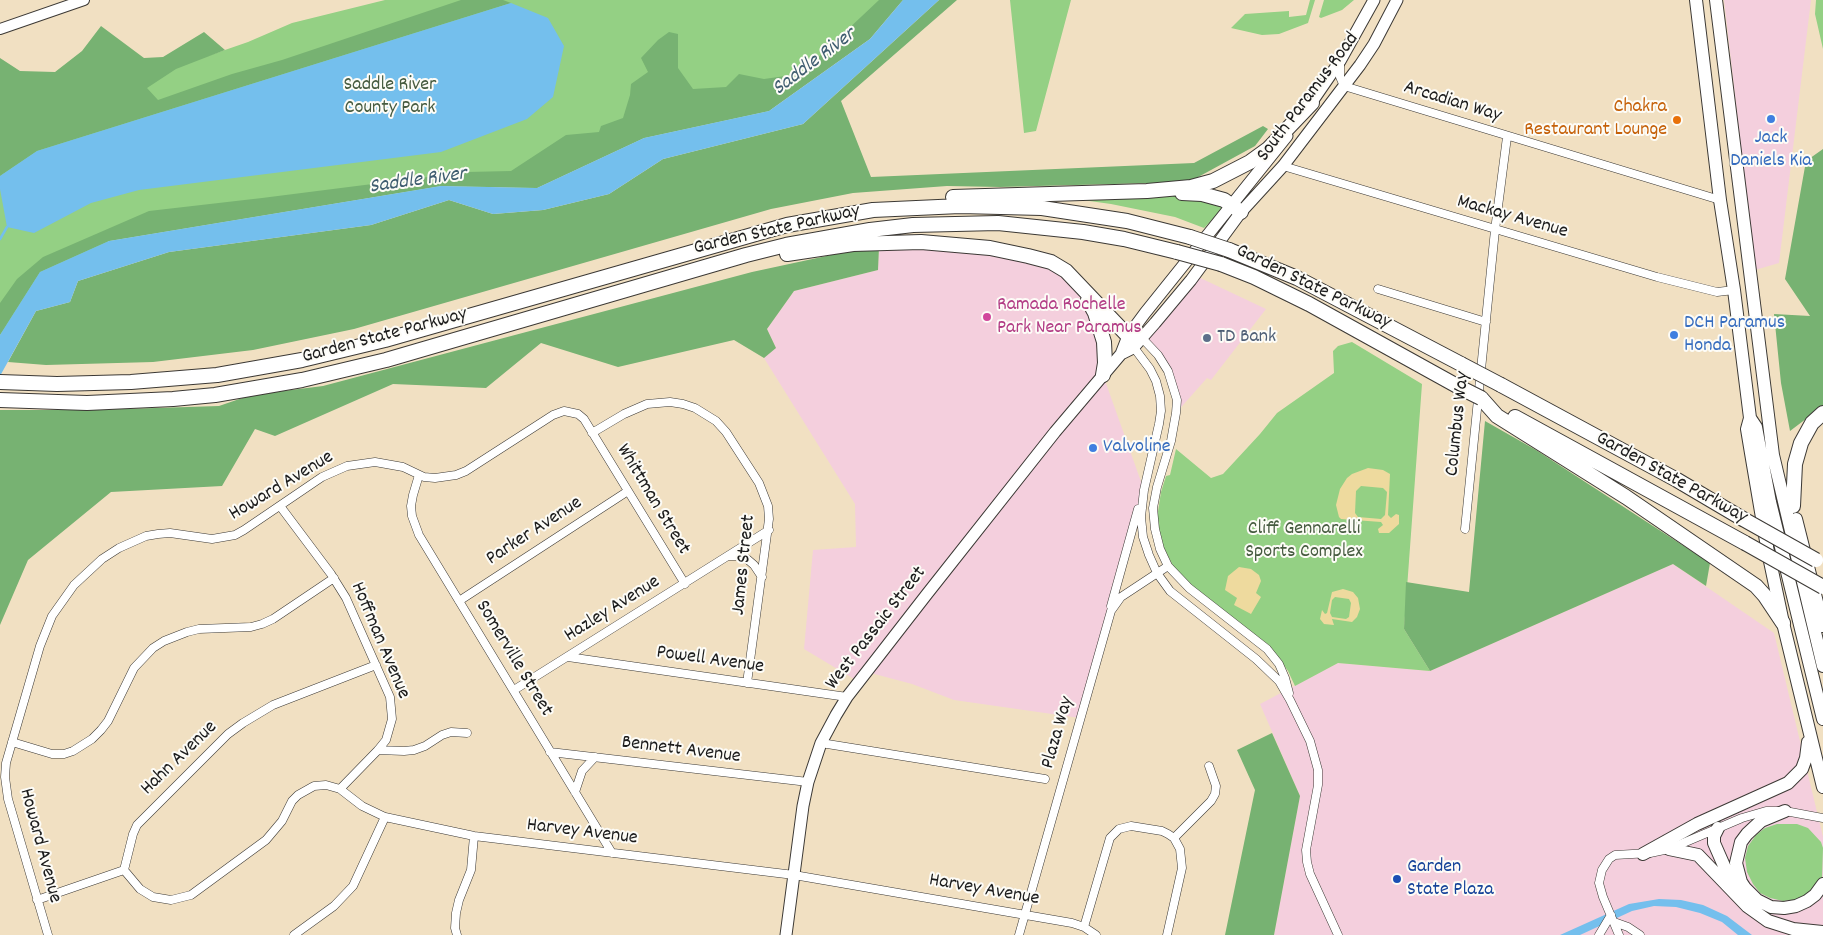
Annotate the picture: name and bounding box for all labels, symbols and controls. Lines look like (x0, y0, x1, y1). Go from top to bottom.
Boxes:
water label: Saddle River (768, 24, 862, 102)
street label: South Paramus Road (1253, 29, 1365, 167)
park label: Saddle River County Park (343, 74, 437, 121)
street label: Arcadian Way (1400, 77, 1504, 129)
place label: Chakra Restaurant Lounge (1524, 96, 1667, 143)
marker: Jack Daniels Kia (1765, 113, 1777, 125)
marker: Chakra Restaurant Lounge (1671, 114, 1683, 126)
place label: Jack Daniels Kia (1730, 127, 1812, 174)
water label: Saddle River (368, 163, 468, 201)
street label: Mackay Avenue (1454, 191, 1570, 245)
street label: Garden State Parkway (692, 200, 862, 262)
street label: Garden State Parkway (1231, 240, 1395, 336)
place label: Ramada Rochelle Park Near Paramus (997, 294, 1142, 341)
street label: Garden State Parkway (300, 303, 470, 371)
marker: Ramada Rochelle Park Near Paramus (981, 311, 993, 323)
place label: DCH Paramus Honda (1684, 312, 1785, 359)
place label: TD Bank (1217, 326, 1276, 350)
marker: DCH Paramus Honda (1668, 329, 1680, 341)
marker: TD Bank (1201, 332, 1213, 344)
street label: Columbus Way (1442, 370, 1476, 478)
street label: Garden State Parkway (1591, 427, 1751, 531)
place label: Valvoline (1103, 436, 1170, 460)
street label: Whittman Street (610, 440, 694, 560)
marker: Valvoline (1087, 442, 1099, 454)
street label: Howard Avenue (225, 446, 339, 528)
street label: Parker Avenue (483, 492, 587, 572)
street label: James Street (728, 514, 762, 616)
park label: Cliff Gennarelli Sports Complex (1245, 518, 1363, 565)
street label: West Passaic Street (821, 562, 933, 696)
street label: Hazley Avenue (561, 571, 665, 649)
street label: Hoffman Avenue (344, 579, 414, 703)
street label: Somerville Street (469, 597, 557, 721)
street label: Powell Avenue (655, 642, 765, 680)
street label: Plaza Way (1037, 694, 1081, 772)
street label: Hahn Avenue (137, 717, 223, 801)
street label: Bennett Avenue (620, 732, 742, 770)
street label: Howard Avenue (12, 786, 66, 906)
street label: Harvey Avenue (525, 814, 639, 852)
place label: Garden State Plaza (1407, 856, 1494, 903)
street label: Harvey Avenue (927, 869, 1041, 913)
marker: Garden State Plaza (1391, 873, 1403, 885)

